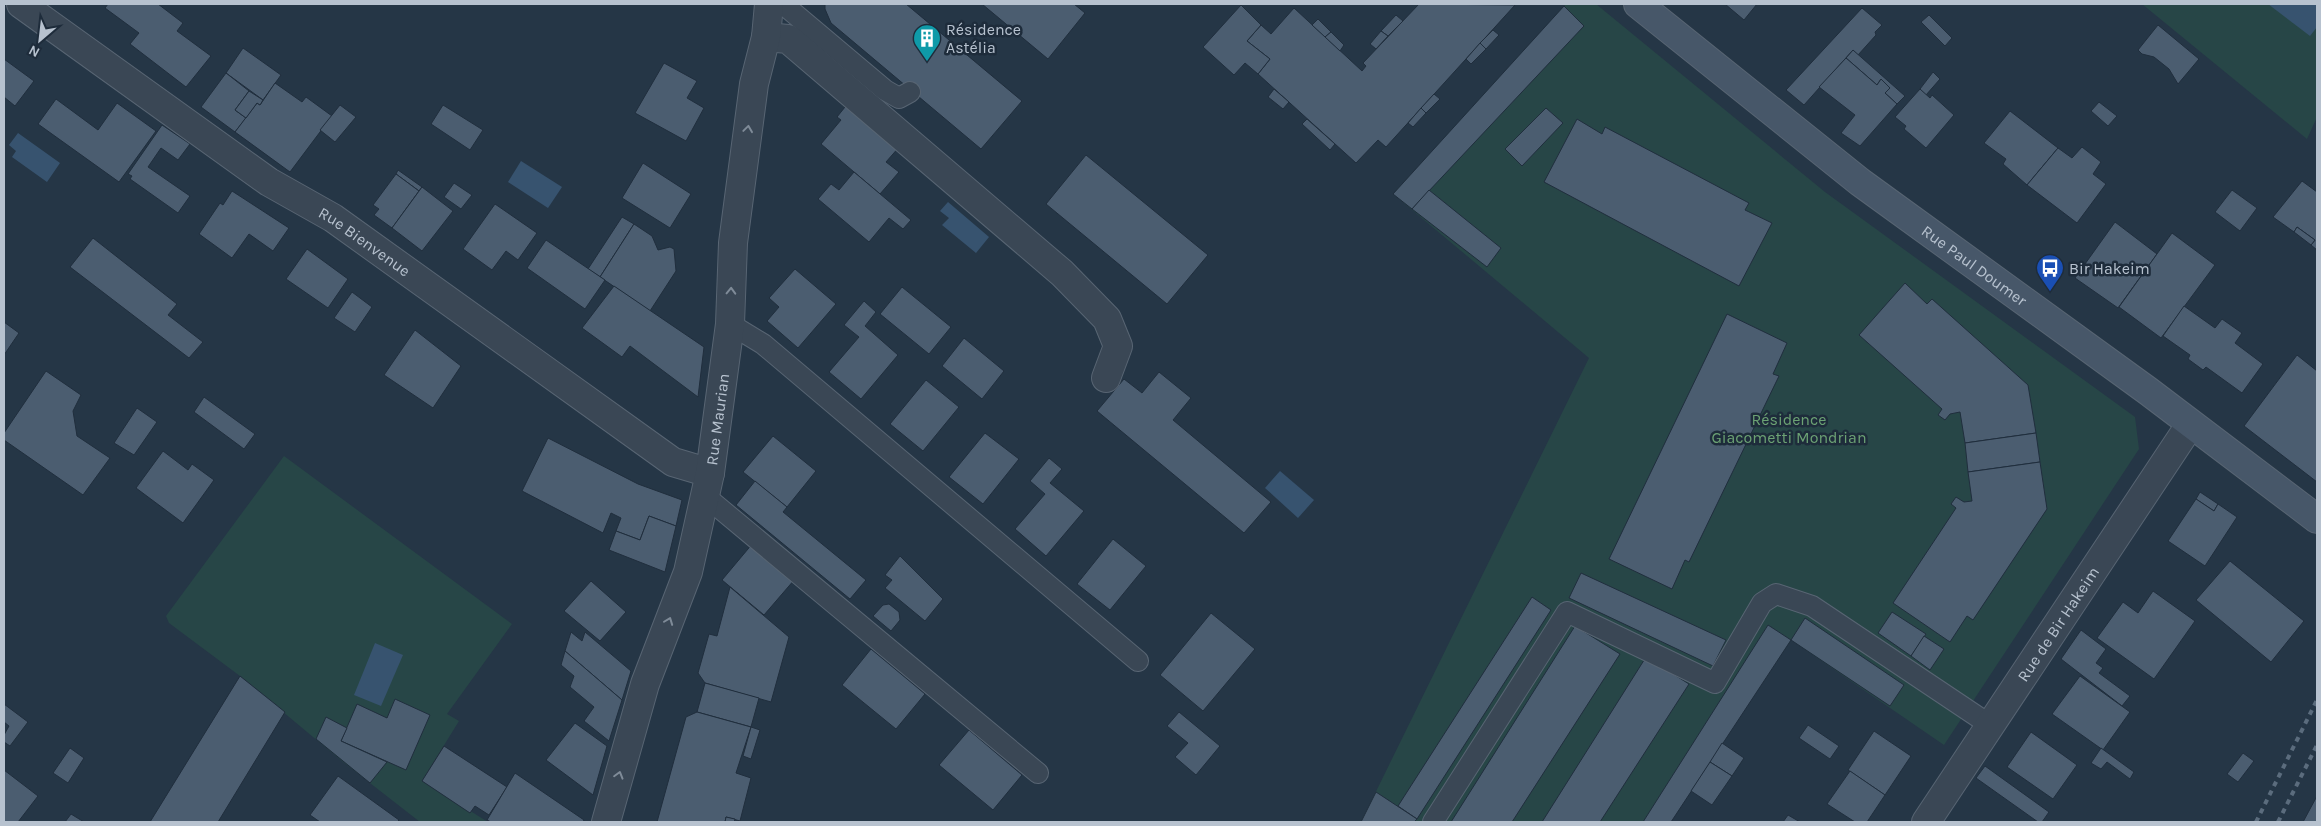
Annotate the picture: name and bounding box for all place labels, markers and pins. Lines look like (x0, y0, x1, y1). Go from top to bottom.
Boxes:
place label: Résidence Astélia (946, 20, 1021, 57)
building icon: Résidence Astélia (912, 23, 942, 62)
bus stop icon: Bir Hakeim (2035, 253, 2065, 292)
place label: Bir Hakeim (2069, 259, 2150, 278)

